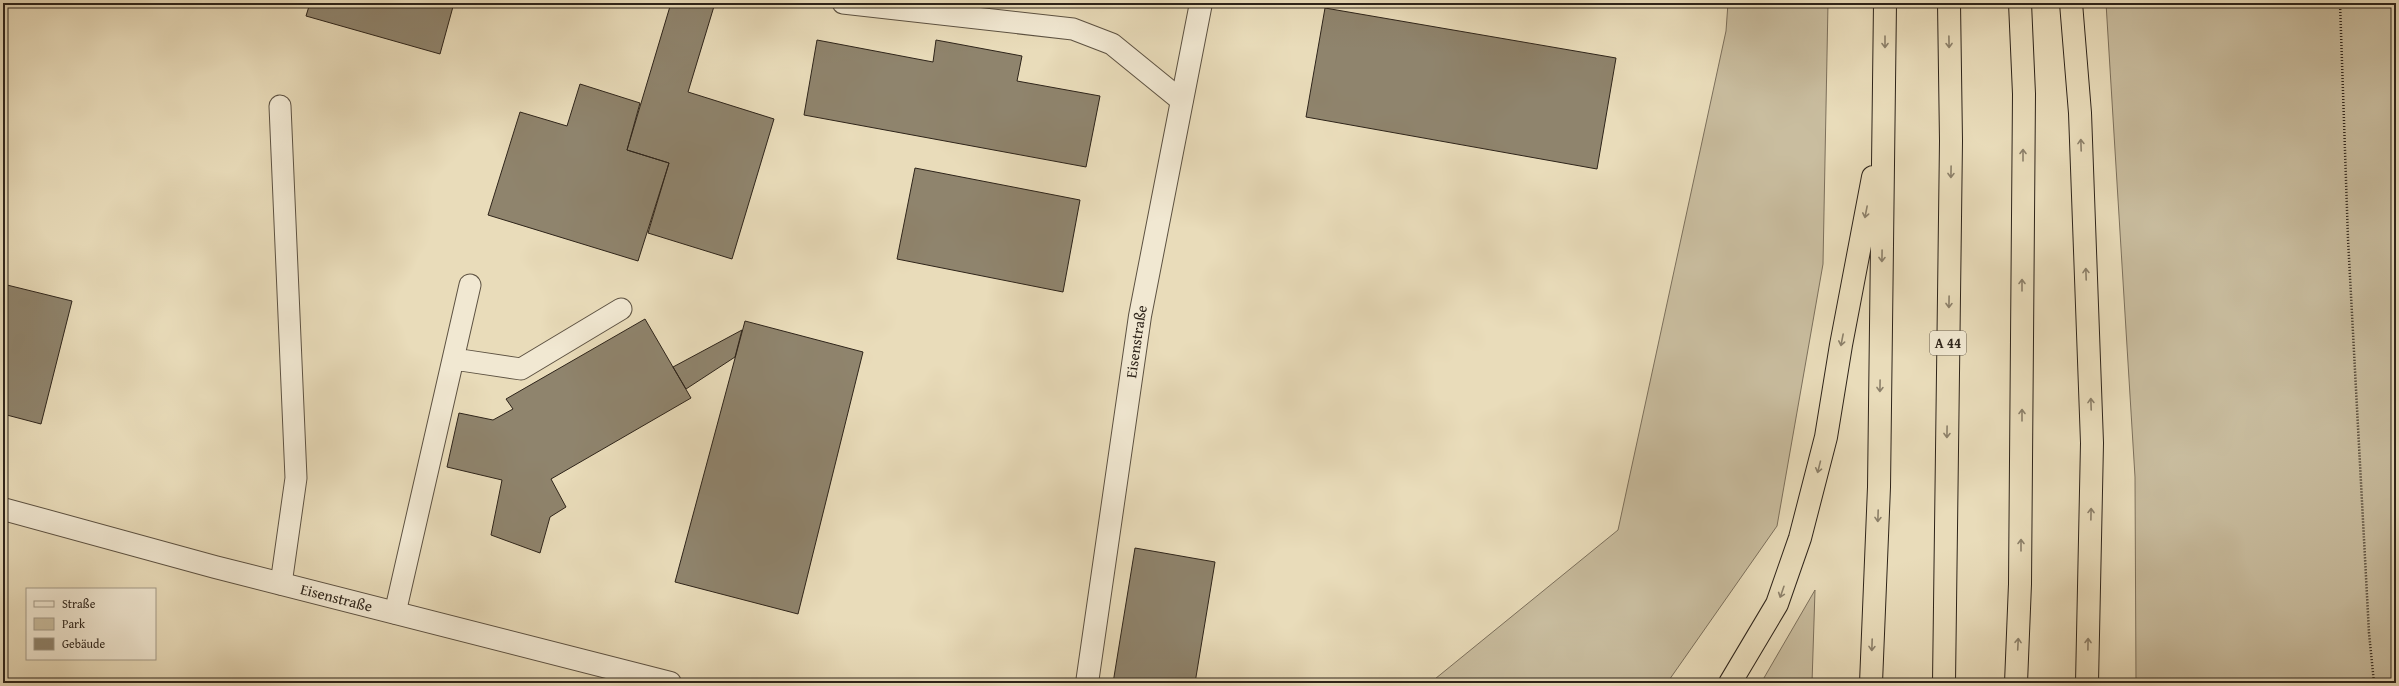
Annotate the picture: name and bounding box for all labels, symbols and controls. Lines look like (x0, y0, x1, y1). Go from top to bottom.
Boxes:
one-way arrow (1881, 35, 1889, 48)
one-way arrow (1946, 35, 1953, 48)
one-way arrow (2077, 139, 2085, 152)
one-way arrow (2019, 149, 2027, 162)
one-way arrow (1947, 165, 1955, 178)
one-way arrow (1862, 205, 1870, 218)
one-way arrow (1878, 249, 1886, 262)
one-way arrow (2082, 268, 2090, 281)
one-way arrow (2018, 279, 2026, 292)
one-way arrow (1945, 295, 1953, 308)
street label: Eisenstraße (1120, 303, 1152, 379)
road number: A 44 (1930, 331, 1966, 355)
one-way arrow (1838, 333, 1846, 346)
one-way arrow (1877, 379, 1884, 392)
one-way arrow (2087, 398, 2094, 411)
one-way arrow (2018, 409, 2025, 422)
one-way arrow (1943, 425, 1951, 438)
one-way arrow (1814, 461, 1822, 474)
one-way arrow (2087, 508, 2095, 521)
one-way arrow (1874, 509, 1881, 522)
one-way arrow (2017, 539, 2025, 552)
street label: Eisenstraße (298, 578, 375, 617)
one-way arrow (1777, 585, 1785, 597)
legend (26, 588, 156, 660)
text: Straße (62, 595, 96, 612)
text: Park (62, 615, 86, 632)
text: Gebäude (62, 635, 105, 652)
one-way arrow (1869, 638, 1876, 651)
one-way arrow (2014, 638, 2021, 651)
one-way arrow (2084, 638, 2092, 651)

